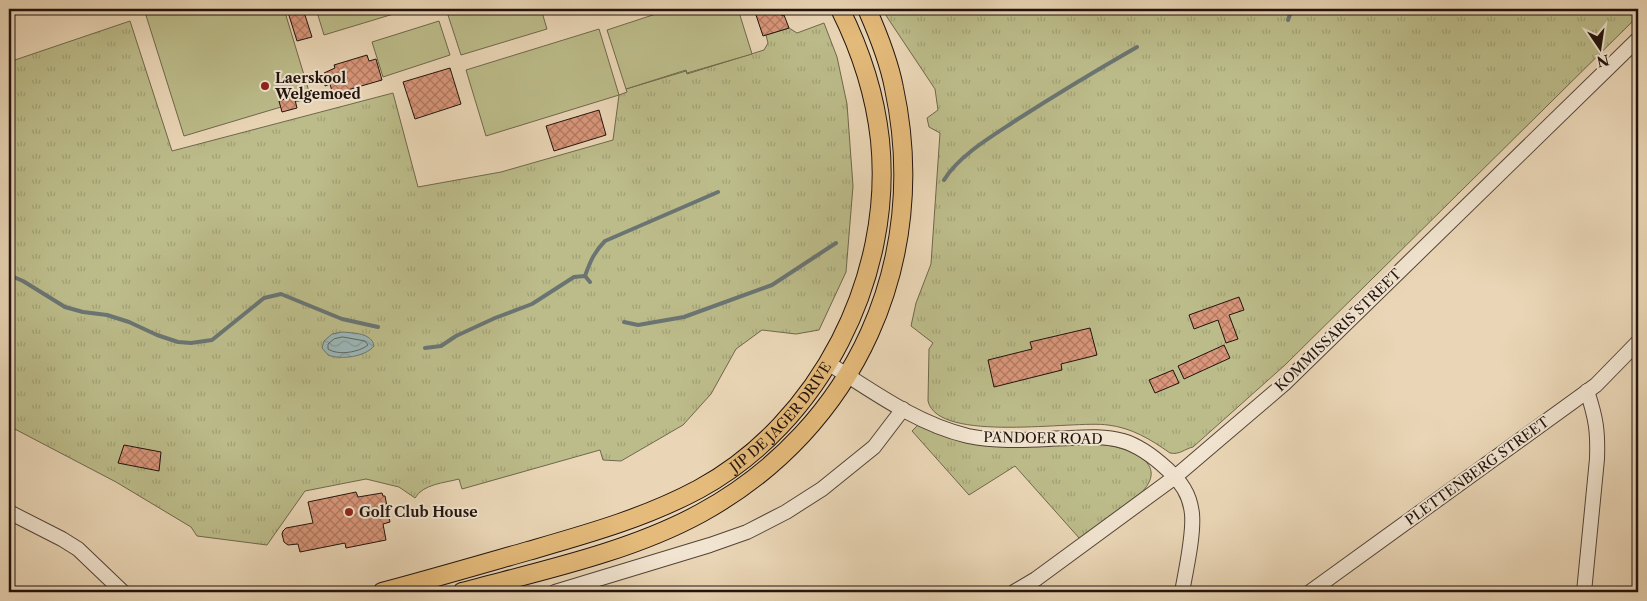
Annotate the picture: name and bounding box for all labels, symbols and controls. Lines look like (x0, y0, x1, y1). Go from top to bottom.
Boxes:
north arrow (1574, 22, 1624, 72)
text: N (1595, 51, 1611, 71)
place label: Laerskool Welgemoed (274, 69, 361, 103)
marker: Laerskool Welgemoed (259, 80, 271, 92)
street label: KOMMISSARIS STREET (1271, 265, 1405, 395)
street label: JIP DE JAGER DRIVE (725, 359, 835, 477)
street label: PLETTENBERG STREET (1402, 412, 1553, 529)
street label: PANDOER ROAD (983, 428, 1103, 448)
place label: Golf Club House (359, 503, 478, 521)
marker: Golf Club House (343, 506, 355, 518)

